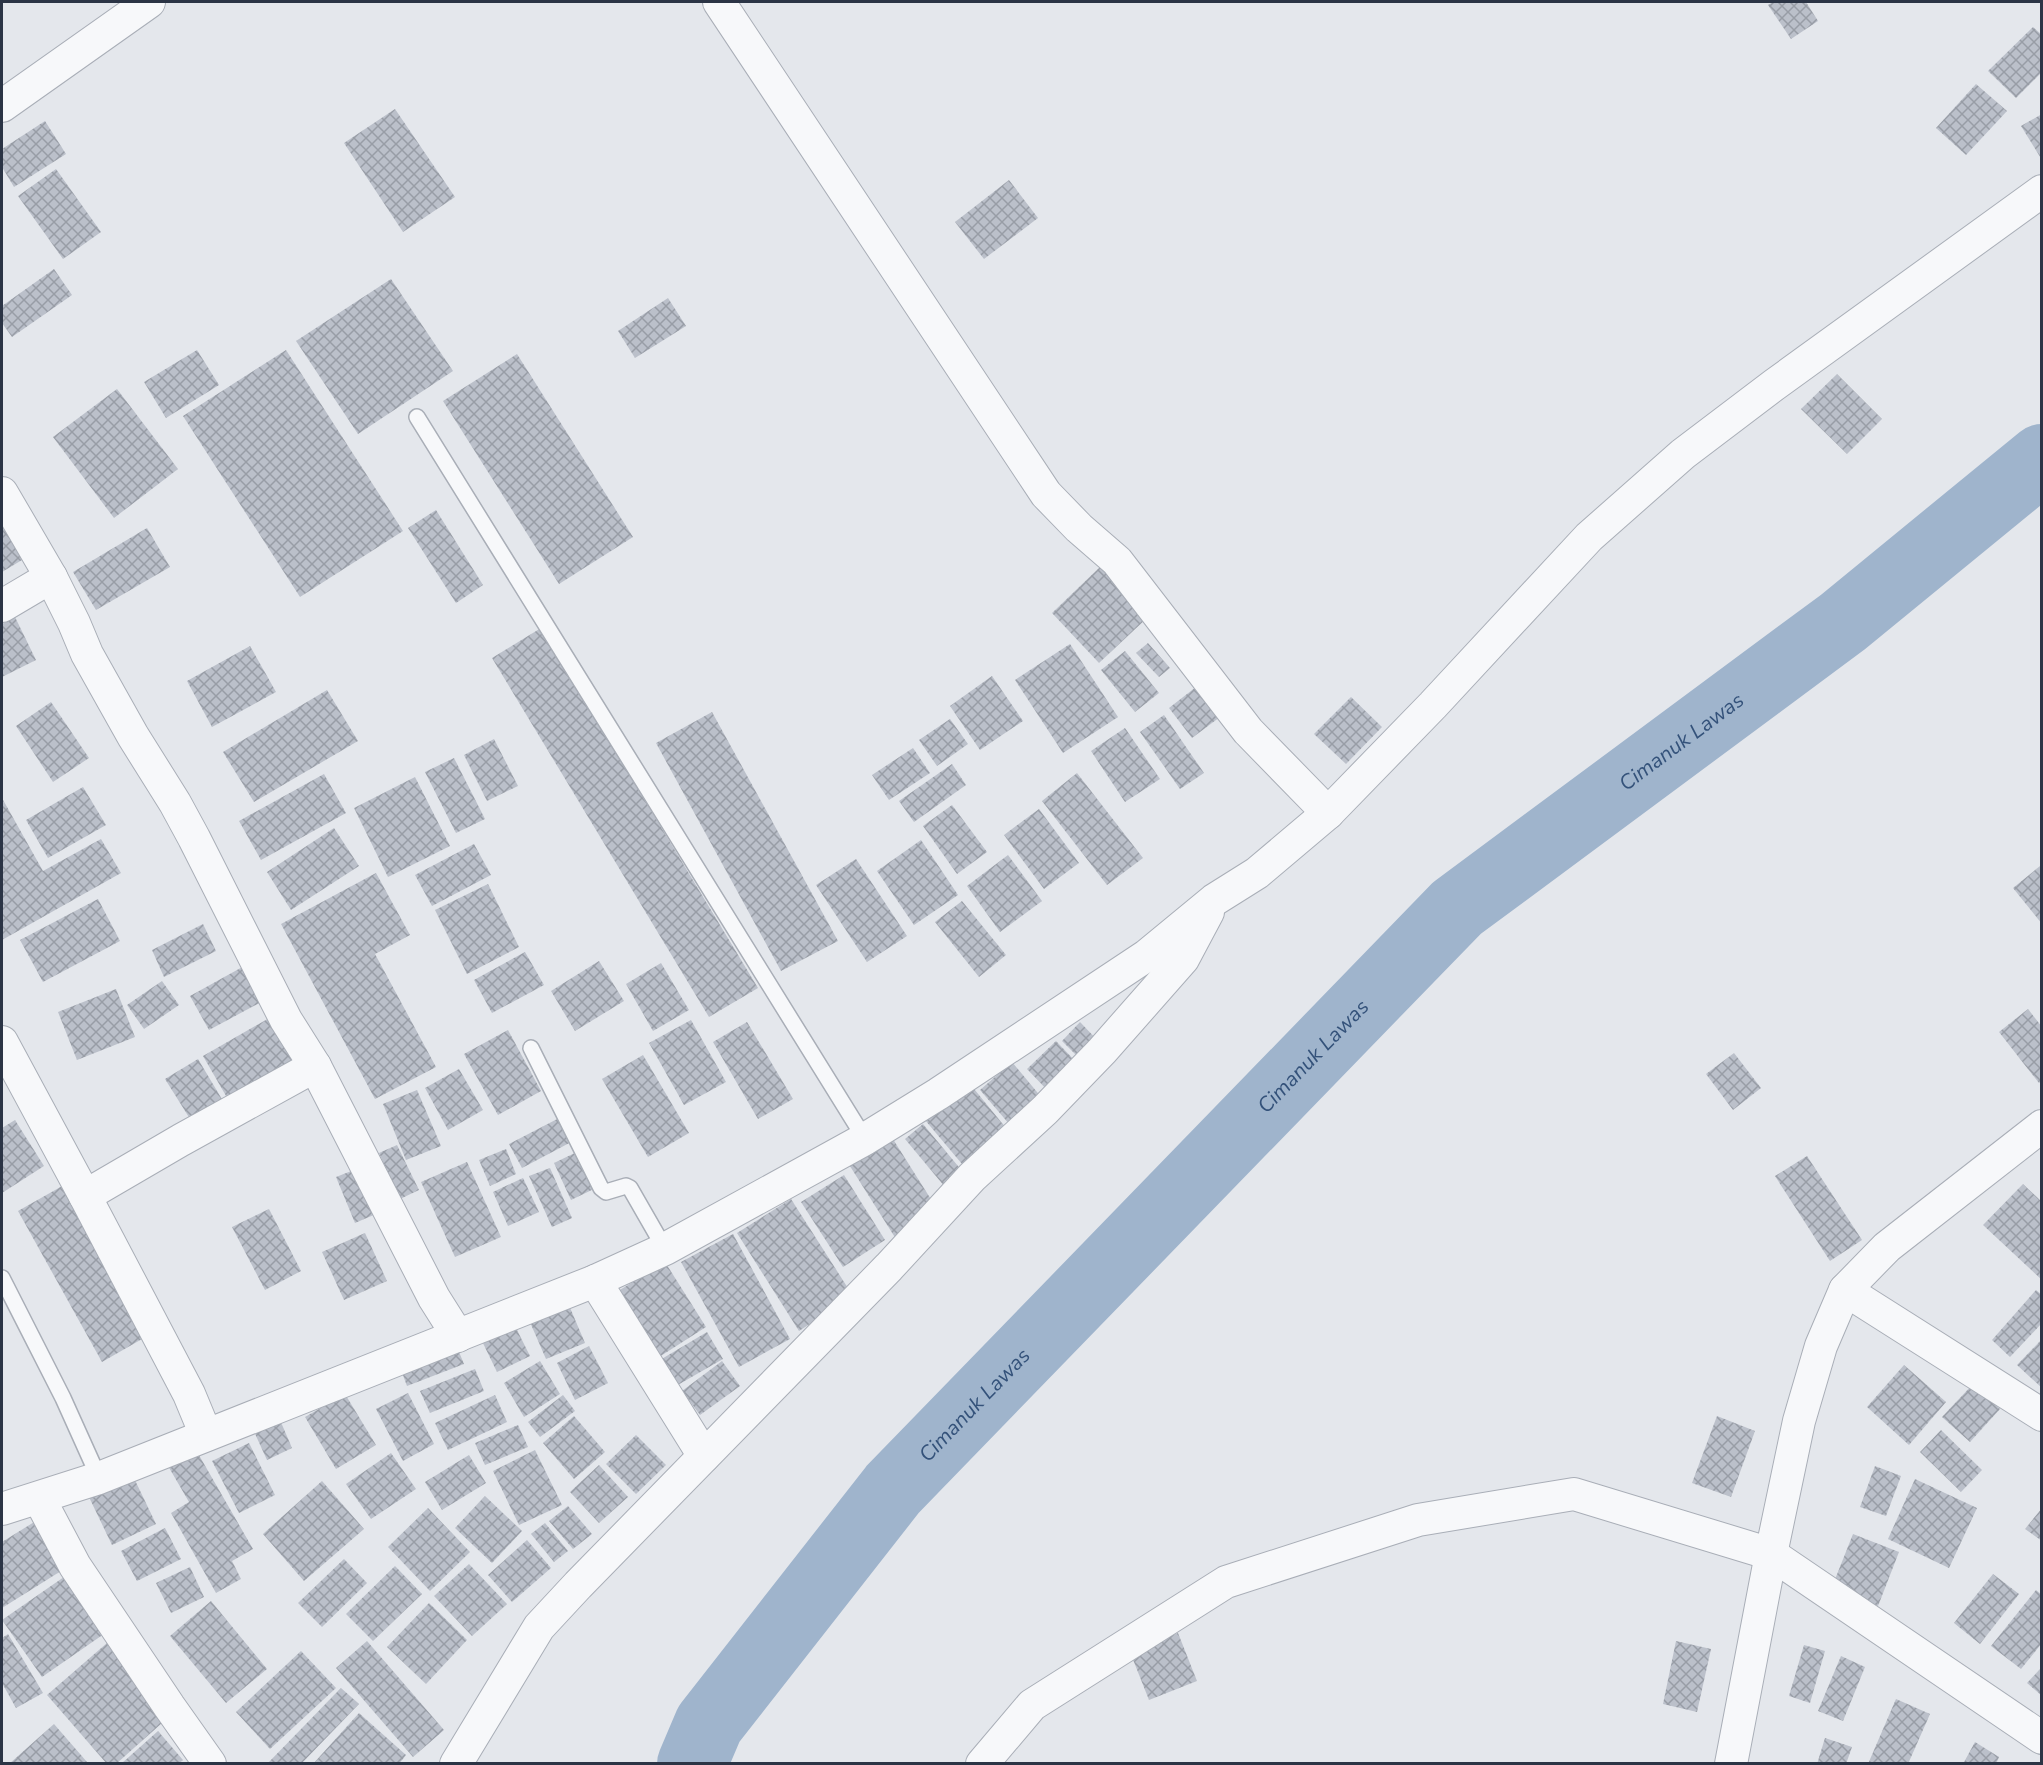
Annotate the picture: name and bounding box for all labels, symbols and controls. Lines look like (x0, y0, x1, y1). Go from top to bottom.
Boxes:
water label: Cimanuk Lawas (1613, 686, 1750, 797)
water label: Cimanuk Lawas (1251, 993, 1375, 1119)
water label: Cimanuk Lawas (913, 1342, 1036, 1468)

